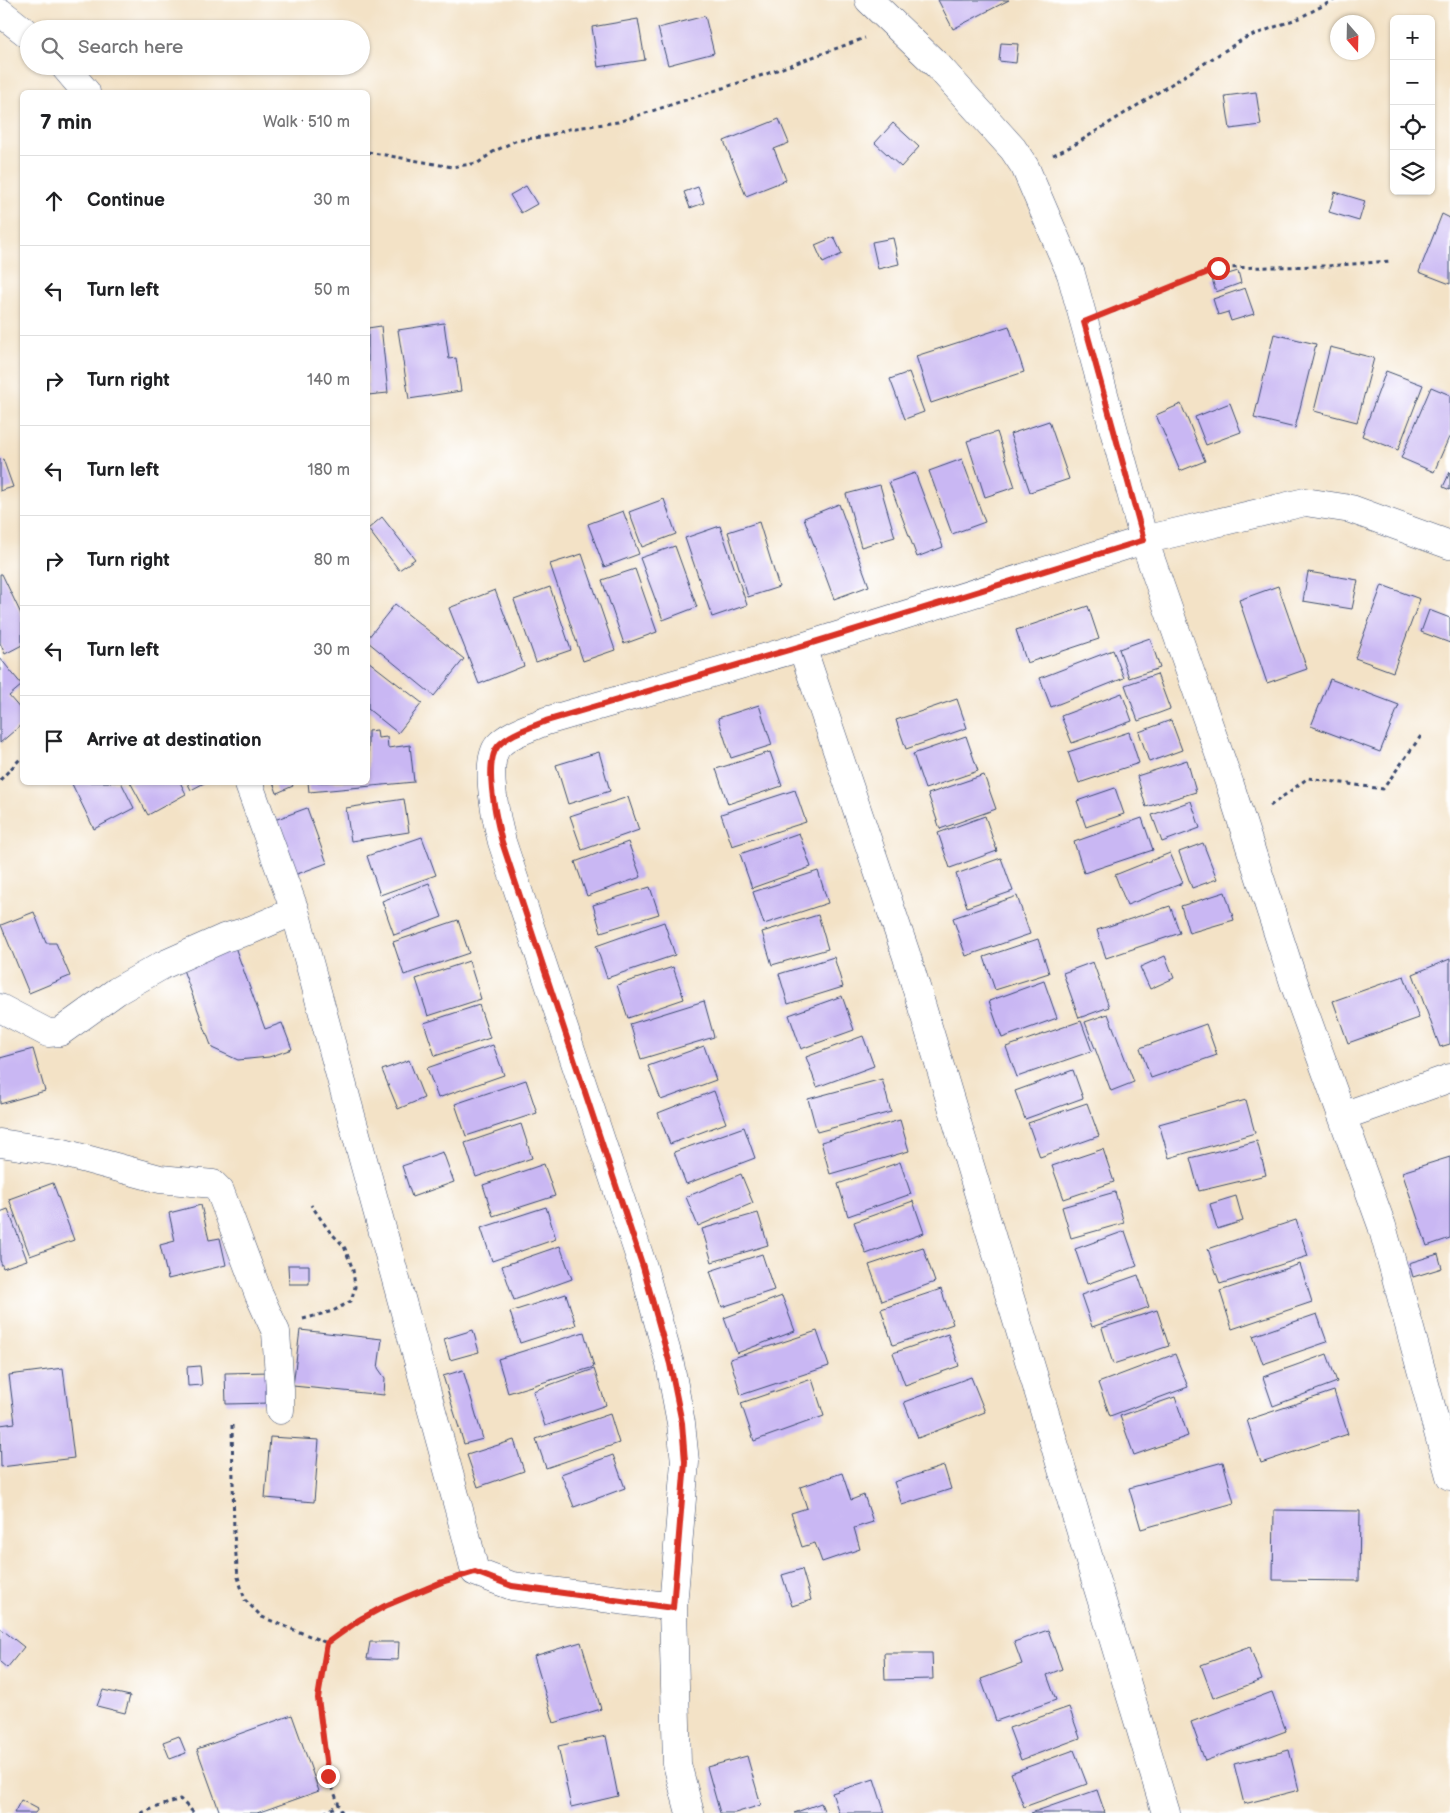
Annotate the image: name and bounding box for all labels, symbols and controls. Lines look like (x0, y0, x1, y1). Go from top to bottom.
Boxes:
north arrow (1330, 15, 1375, 60)
map controls (1390, 15, 1435, 195)
button: + (1390, 15, 1435, 60)
search box (20, 20, 370, 75)
icon: search (38, 34, 66, 62)
text: Search here (78, 36, 183, 59)
button: − (1390, 60, 1435, 105)
button: locate (1390, 105, 1435, 150)
text: 7 min (40, 110, 92, 135)
text: Walk · 510 m (263, 113, 350, 132)
button: layers (1390, 150, 1435, 195)
icon: ahead (40, 187, 68, 215)
text: Continue (87, 189, 165, 212)
text: 30 m (313, 191, 350, 210)
route start (1207, 257, 1230, 280)
icon: left (40, 277, 68, 305)
text: Turn left (87, 279, 159, 302)
text: 50 m (314, 281, 350, 300)
icon: right (40, 367, 68, 395)
text: Turn right (87, 369, 170, 392)
text: 140 m (307, 371, 350, 390)
icon: left (40, 457, 68, 485)
text: Turn left (87, 459, 159, 482)
text: 180 m (308, 461, 350, 480)
icon: right (40, 547, 68, 575)
text: Turn right (87, 549, 170, 572)
text: 80 m (314, 551, 350, 570)
icon: left (40, 637, 68, 665)
text: Turn left (87, 639, 159, 662)
text: 30 m (313, 641, 350, 660)
icon: arrive (40, 727, 68, 755)
text: Arrive at destination (87, 729, 262, 752)
route end (317, 1765, 340, 1788)

